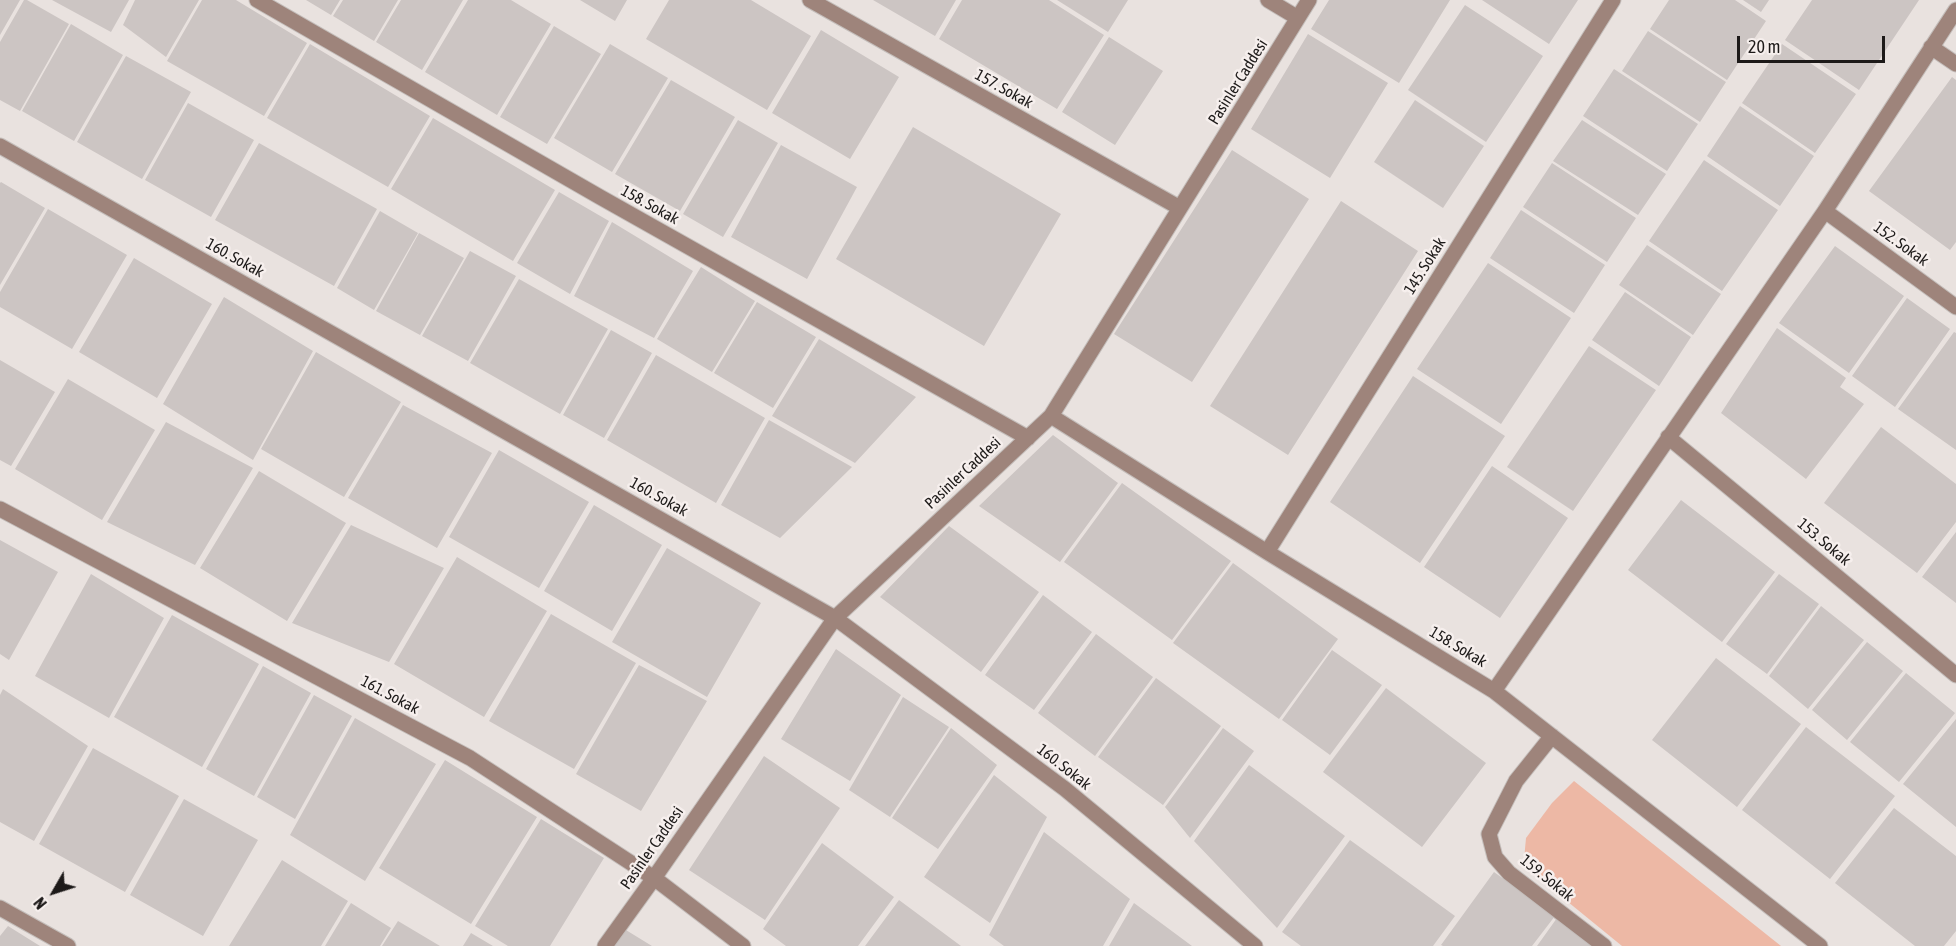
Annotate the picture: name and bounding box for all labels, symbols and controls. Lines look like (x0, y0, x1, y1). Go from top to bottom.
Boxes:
scale bar (1740, 24, 1888, 62)
street label: Pasinler Caddesi (1204, 36, 1272, 128)
text: 20 m (1748, 36, 1780, 57)
street label: 157. Sokak (972, 65, 1036, 113)
street label: 158. Sokak (618, 181, 682, 229)
street label: 152. Sokak (1870, 218, 1932, 270)
street label: 160. Sokak (203, 234, 267, 282)
street label: 145. Sokak (1400, 234, 1450, 298)
street label: Pasinler Caddesi (921, 433, 1005, 513)
street label: 160. Sokak (627, 473, 691, 521)
street label: 153. Sokak (1794, 514, 1854, 570)
street label: 158. Sokak (1426, 622, 1490, 672)
street label: 161. Sokak (358, 672, 422, 718)
street label: 160. Sokak (1033, 740, 1095, 794)
street label: Pasinler Caddesi (616, 803, 688, 893)
street label: 159. Sokak (1516, 851, 1578, 905)
north arrow (24, 862, 84, 922)
text: N (30, 894, 50, 913)

